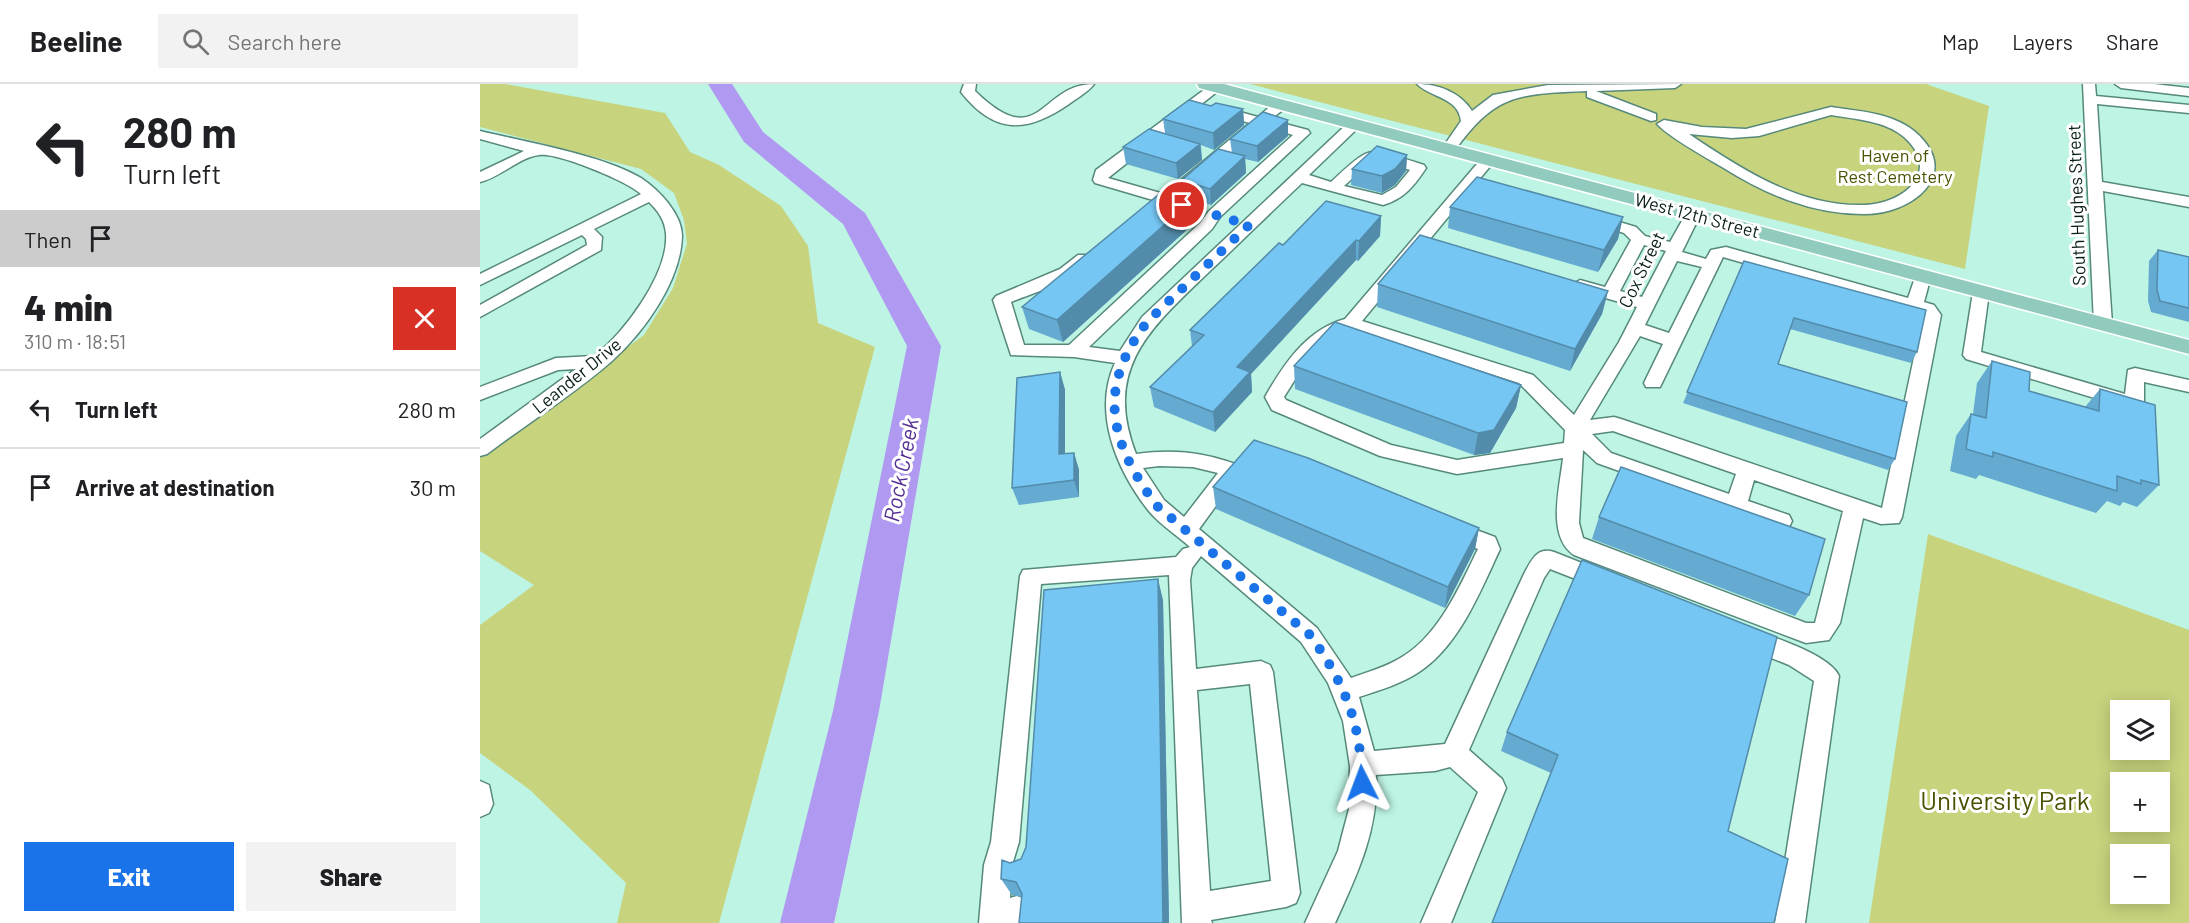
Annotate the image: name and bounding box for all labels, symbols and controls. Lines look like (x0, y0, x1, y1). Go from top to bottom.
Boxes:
search box (158, 14, 578, 68)
text: Beeline (30, 24, 122, 58)
icon: search (179, 25, 212, 58)
text: Search here (227, 28, 342, 54)
text: Map (1942, 29, 1979, 54)
text: Layers (2012, 29, 2073, 54)
text: Share (2106, 29, 2159, 54)
text: 280 m (123, 106, 237, 156)
icon: left (24, 108, 102, 186)
street label: South Hughes Street (2062, 124, 2090, 286)
park label: Haven of Rest Cemetery (1837, 144, 1953, 187)
text: Turn left (123, 157, 221, 189)
pin (1156, 179, 1207, 230)
icon: arrive (1165, 188, 1198, 221)
street label: West 12th Street (1633, 188, 1762, 242)
icon: arrive (84, 222, 117, 255)
text: Then (24, 226, 72, 252)
street label: Cox Street (1613, 228, 1669, 311)
text: 4 min (24, 285, 113, 328)
button: close (393, 287, 456, 350)
text: 310 m · 18:51 (24, 329, 126, 353)
street label: Leander Drive (527, 333, 625, 418)
icon: left (24, 393, 57, 426)
text: Turn left (75, 396, 158, 422)
text: 280 m (398, 396, 456, 422)
water label: Rock Creek (877, 416, 923, 524)
icon: arrive (24, 471, 57, 504)
text: Arrive at destination (75, 474, 274, 500)
text: 30 m (410, 474, 456, 500)
map controls (2110, 700, 2170, 904)
button: layers (2110, 700, 2170, 760)
position arrow (1330, 751, 1394, 815)
button: + (2110, 772, 2170, 832)
park label: University Park (1920, 784, 2090, 815)
button: Exit (24, 842, 234, 911)
button: Share (246, 842, 456, 911)
button: − (2110, 844, 2170, 904)

